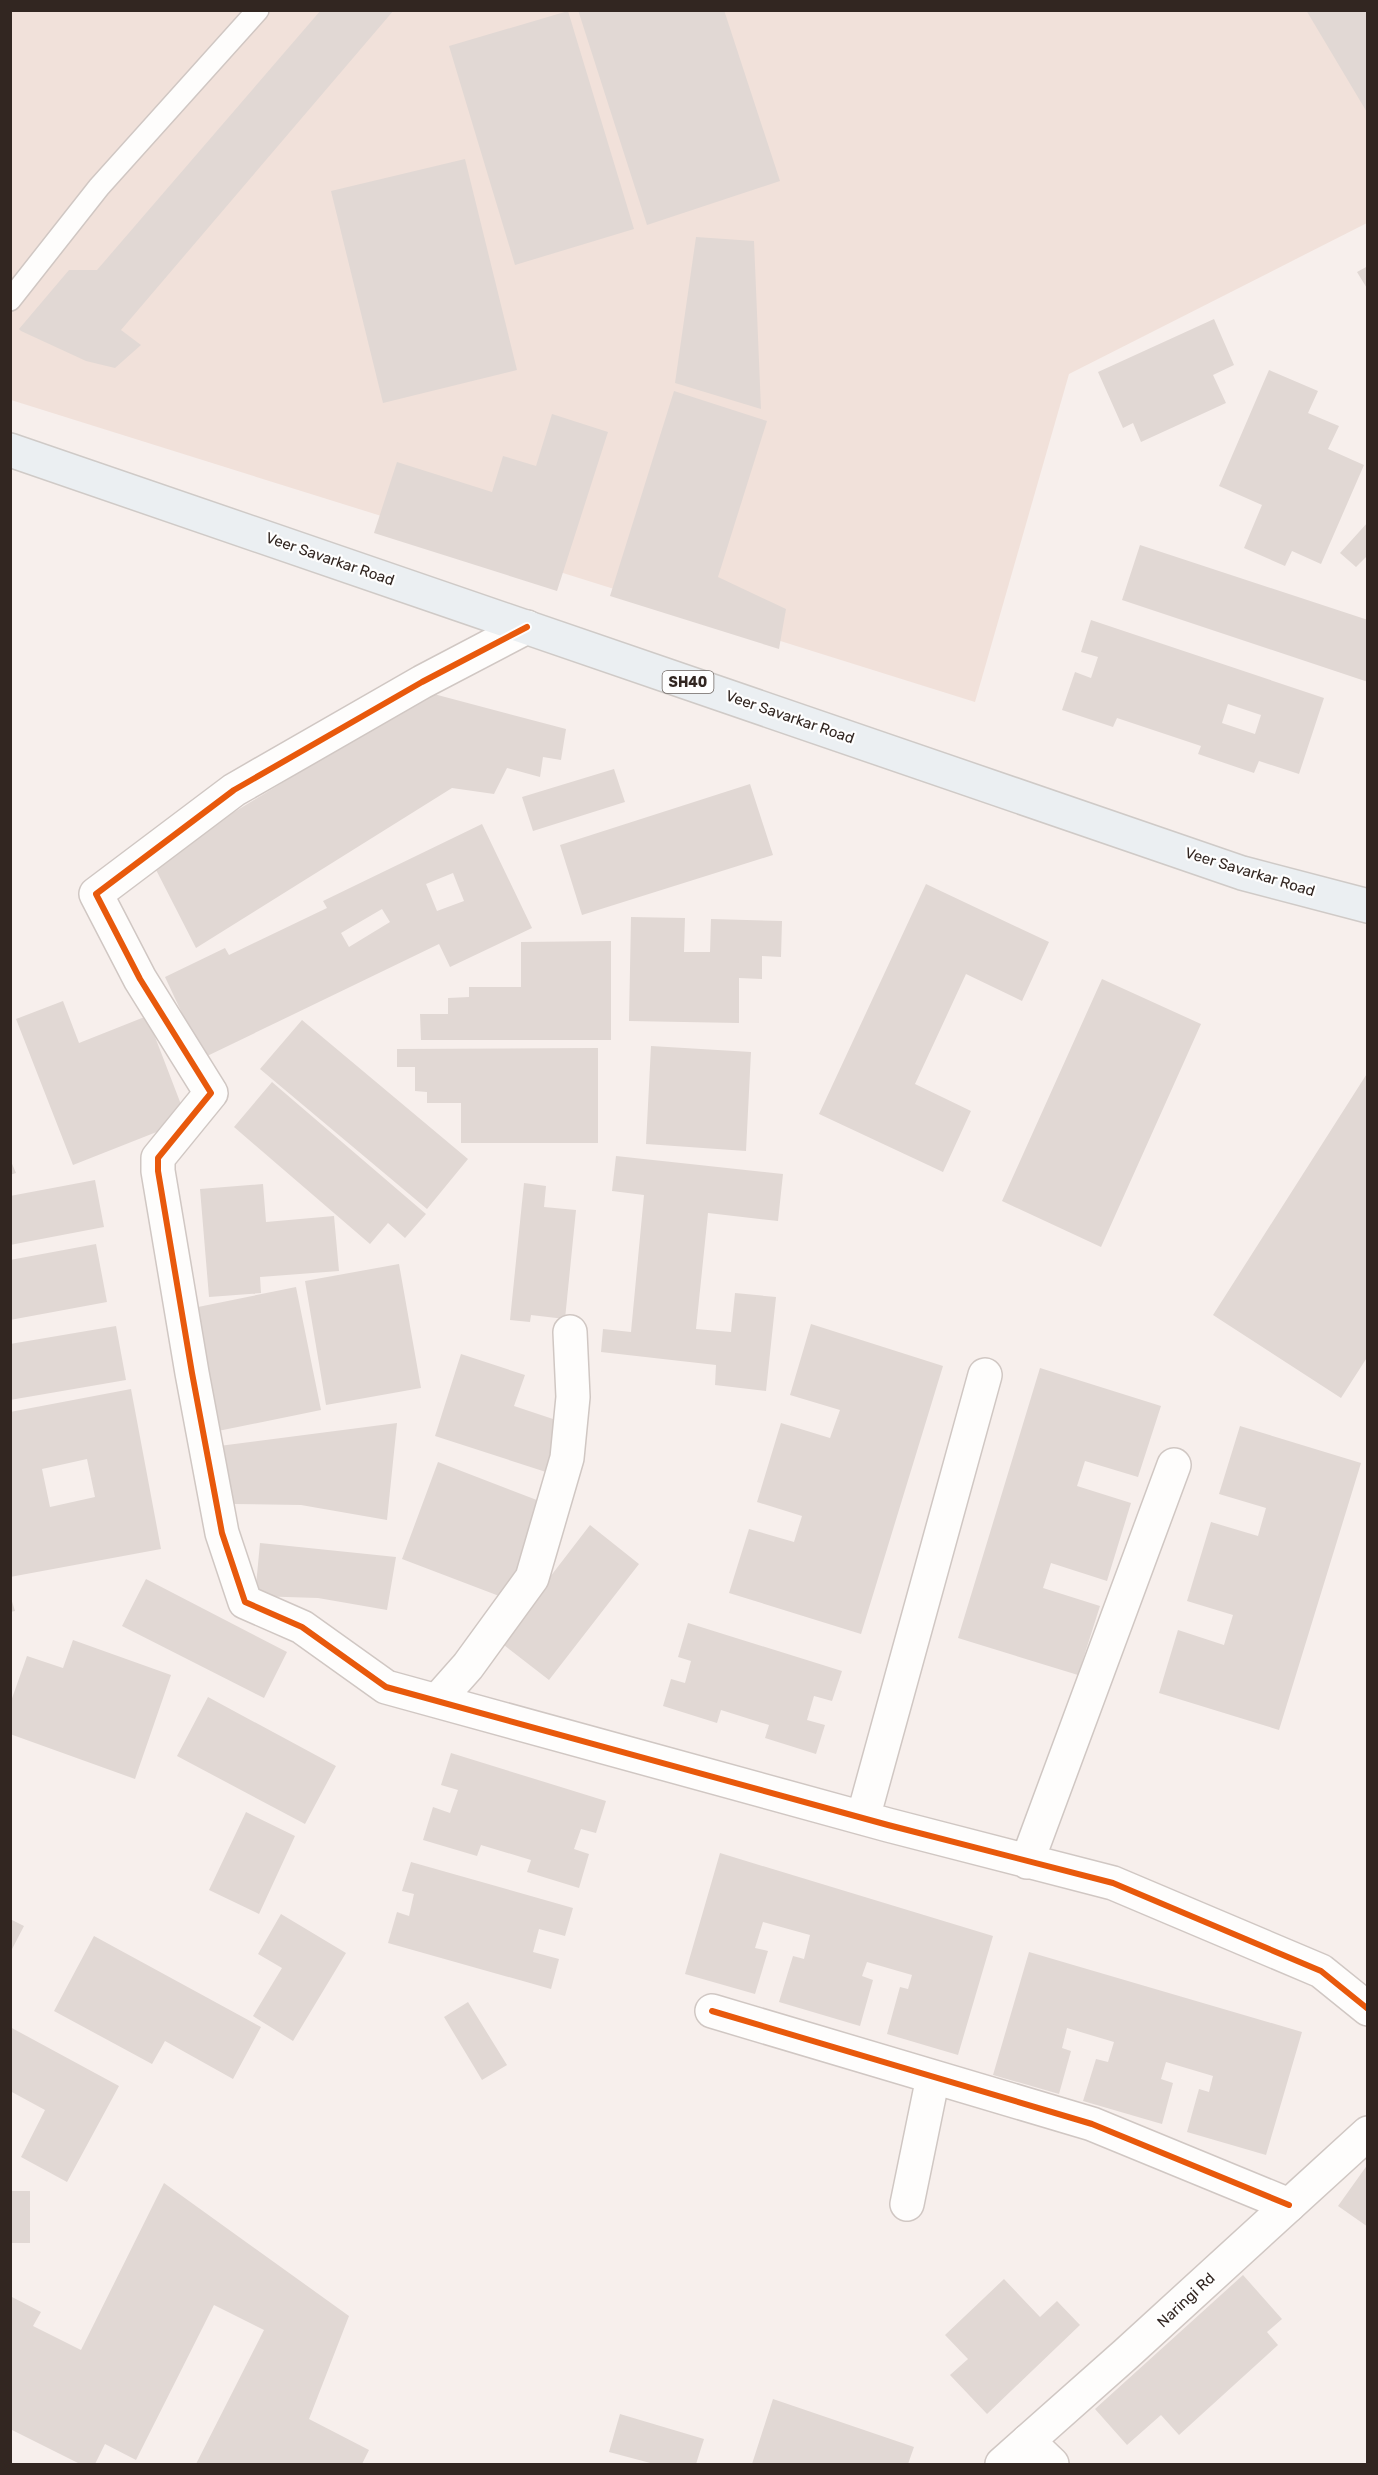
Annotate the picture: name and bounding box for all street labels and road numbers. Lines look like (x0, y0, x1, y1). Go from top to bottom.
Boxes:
street label: Veer Savarkar Road (263, 529, 397, 589)
road number: SH40 (662, 671, 714, 693)
street label: Veer Savarkar Road (723, 687, 857, 747)
street label: Veer Savarkar Road (1183, 844, 1317, 900)
street label: Naringi Rd (1154, 2269, 1218, 2331)

